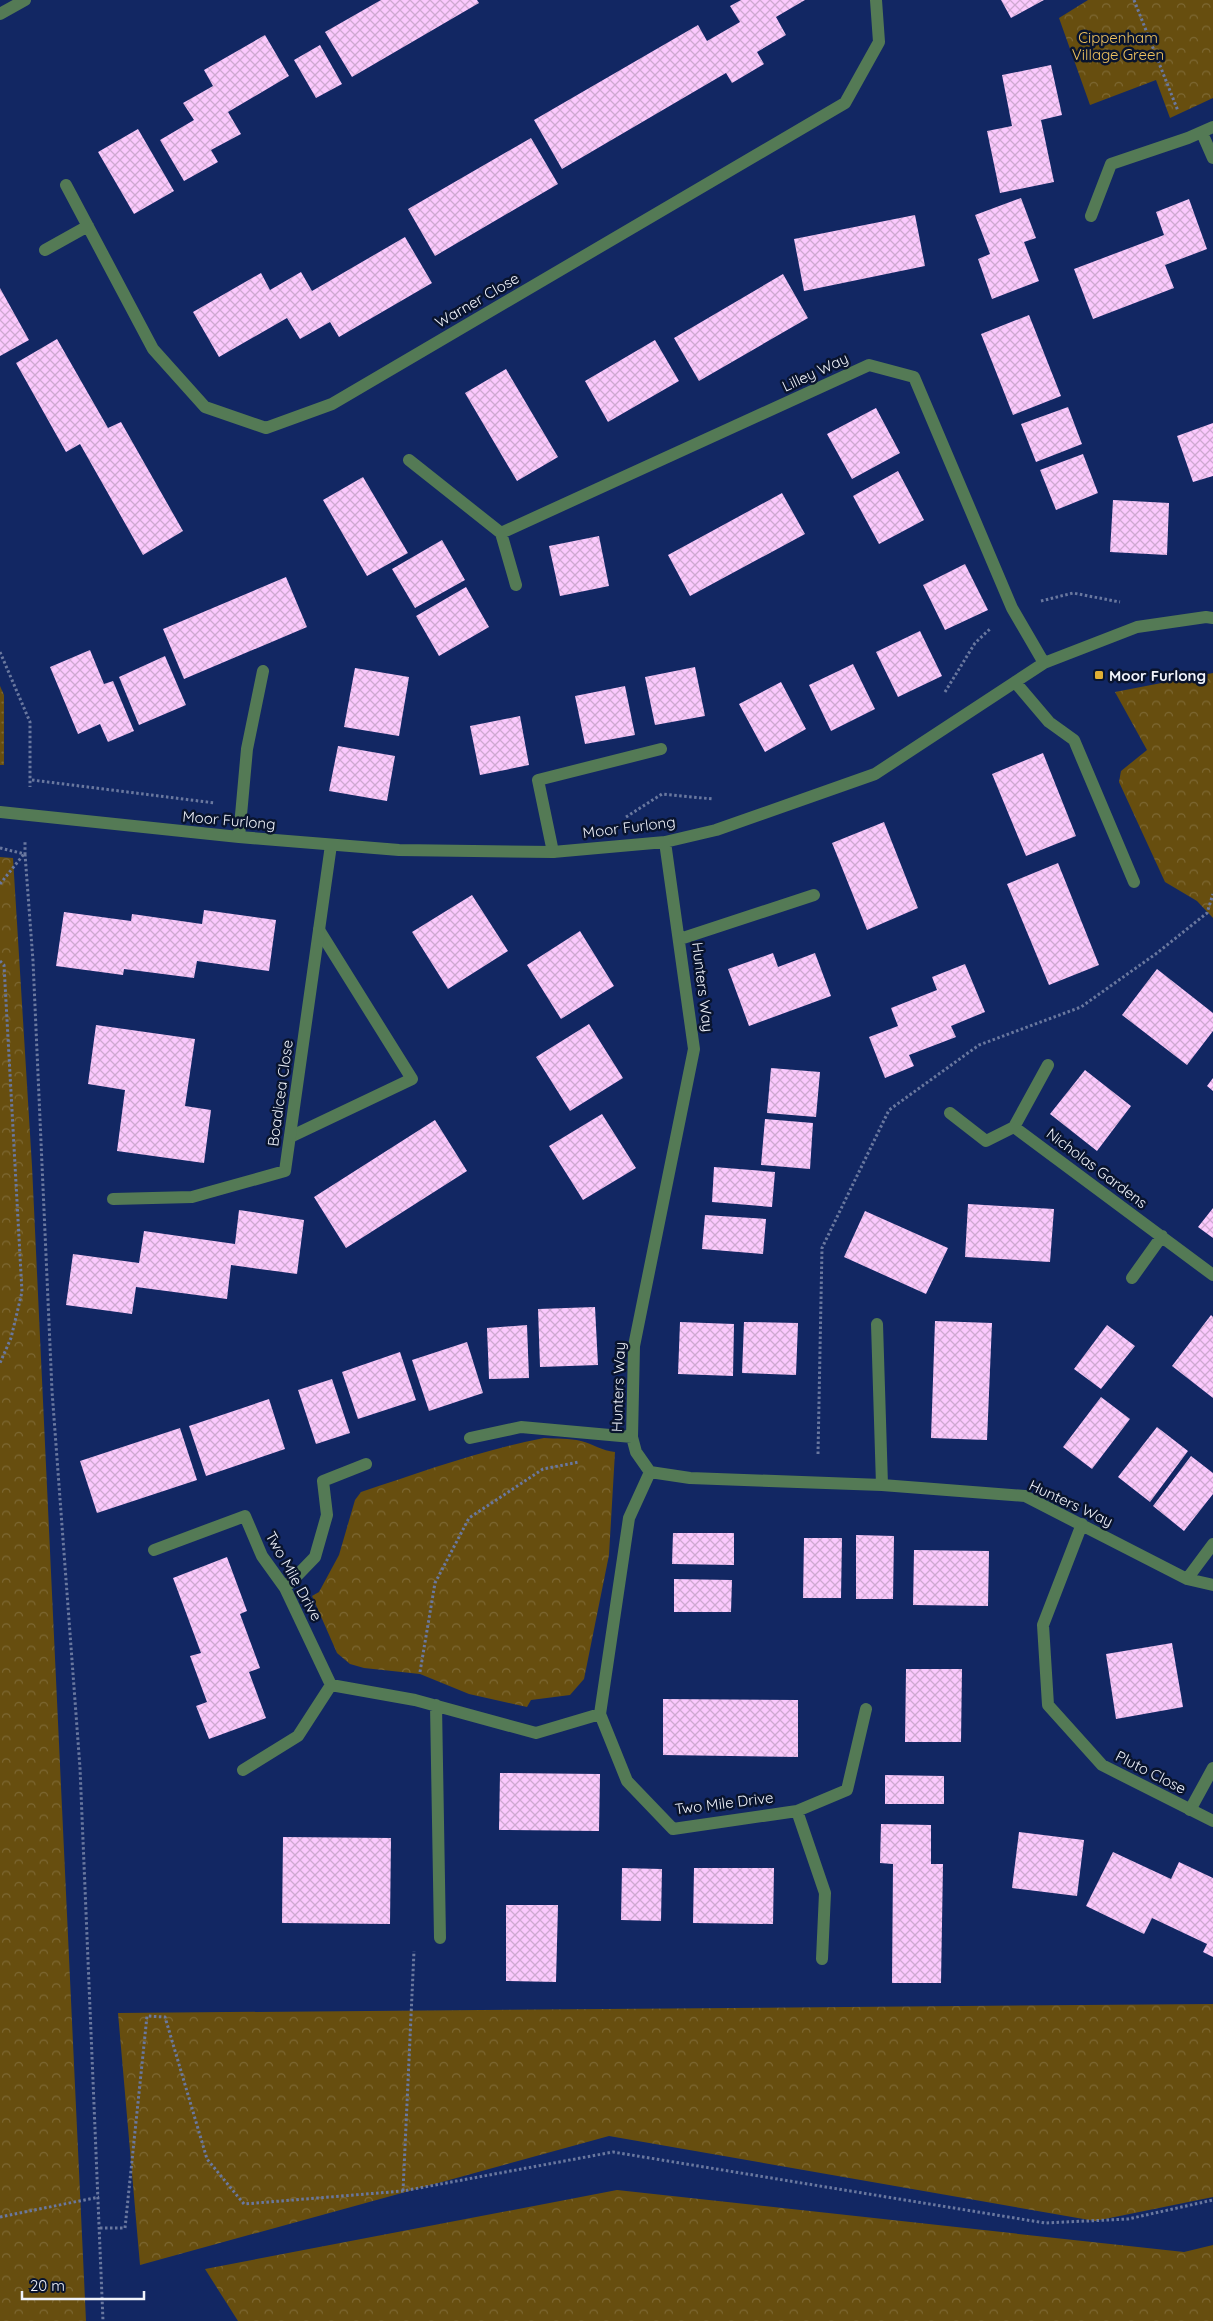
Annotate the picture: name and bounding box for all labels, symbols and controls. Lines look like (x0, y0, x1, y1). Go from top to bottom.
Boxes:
park label: Cippenham Village Green (1072, 28, 1164, 64)
street label: Warner Close (432, 268, 522, 332)
street label: Lilley Way (779, 348, 851, 396)
place label: Moor Furlong (1109, 666, 1206, 685)
marker: Moor Furlong (1093, 669, 1105, 681)
street label: Moor Furlong (182, 806, 276, 834)
street label: Moor Furlong (582, 812, 676, 842)
street label: Hunters Way (688, 941, 718, 1033)
street label: Boadicea Close (263, 1039, 297, 1147)
street label: Nicholas Gardens (1043, 1124, 1151, 1212)
street label: Hunters Way (607, 1342, 629, 1432)
street label: Hunters Way (1026, 1475, 1116, 1531)
street label: Two Mile Drive (262, 1528, 326, 1624)
street label: Pluto Close (1113, 1746, 1189, 1798)
street label: Two Mile Drive (674, 1788, 774, 1818)
scale bar (22, 2268, 145, 2300)
text: 20 m (30, 2276, 65, 2295)

